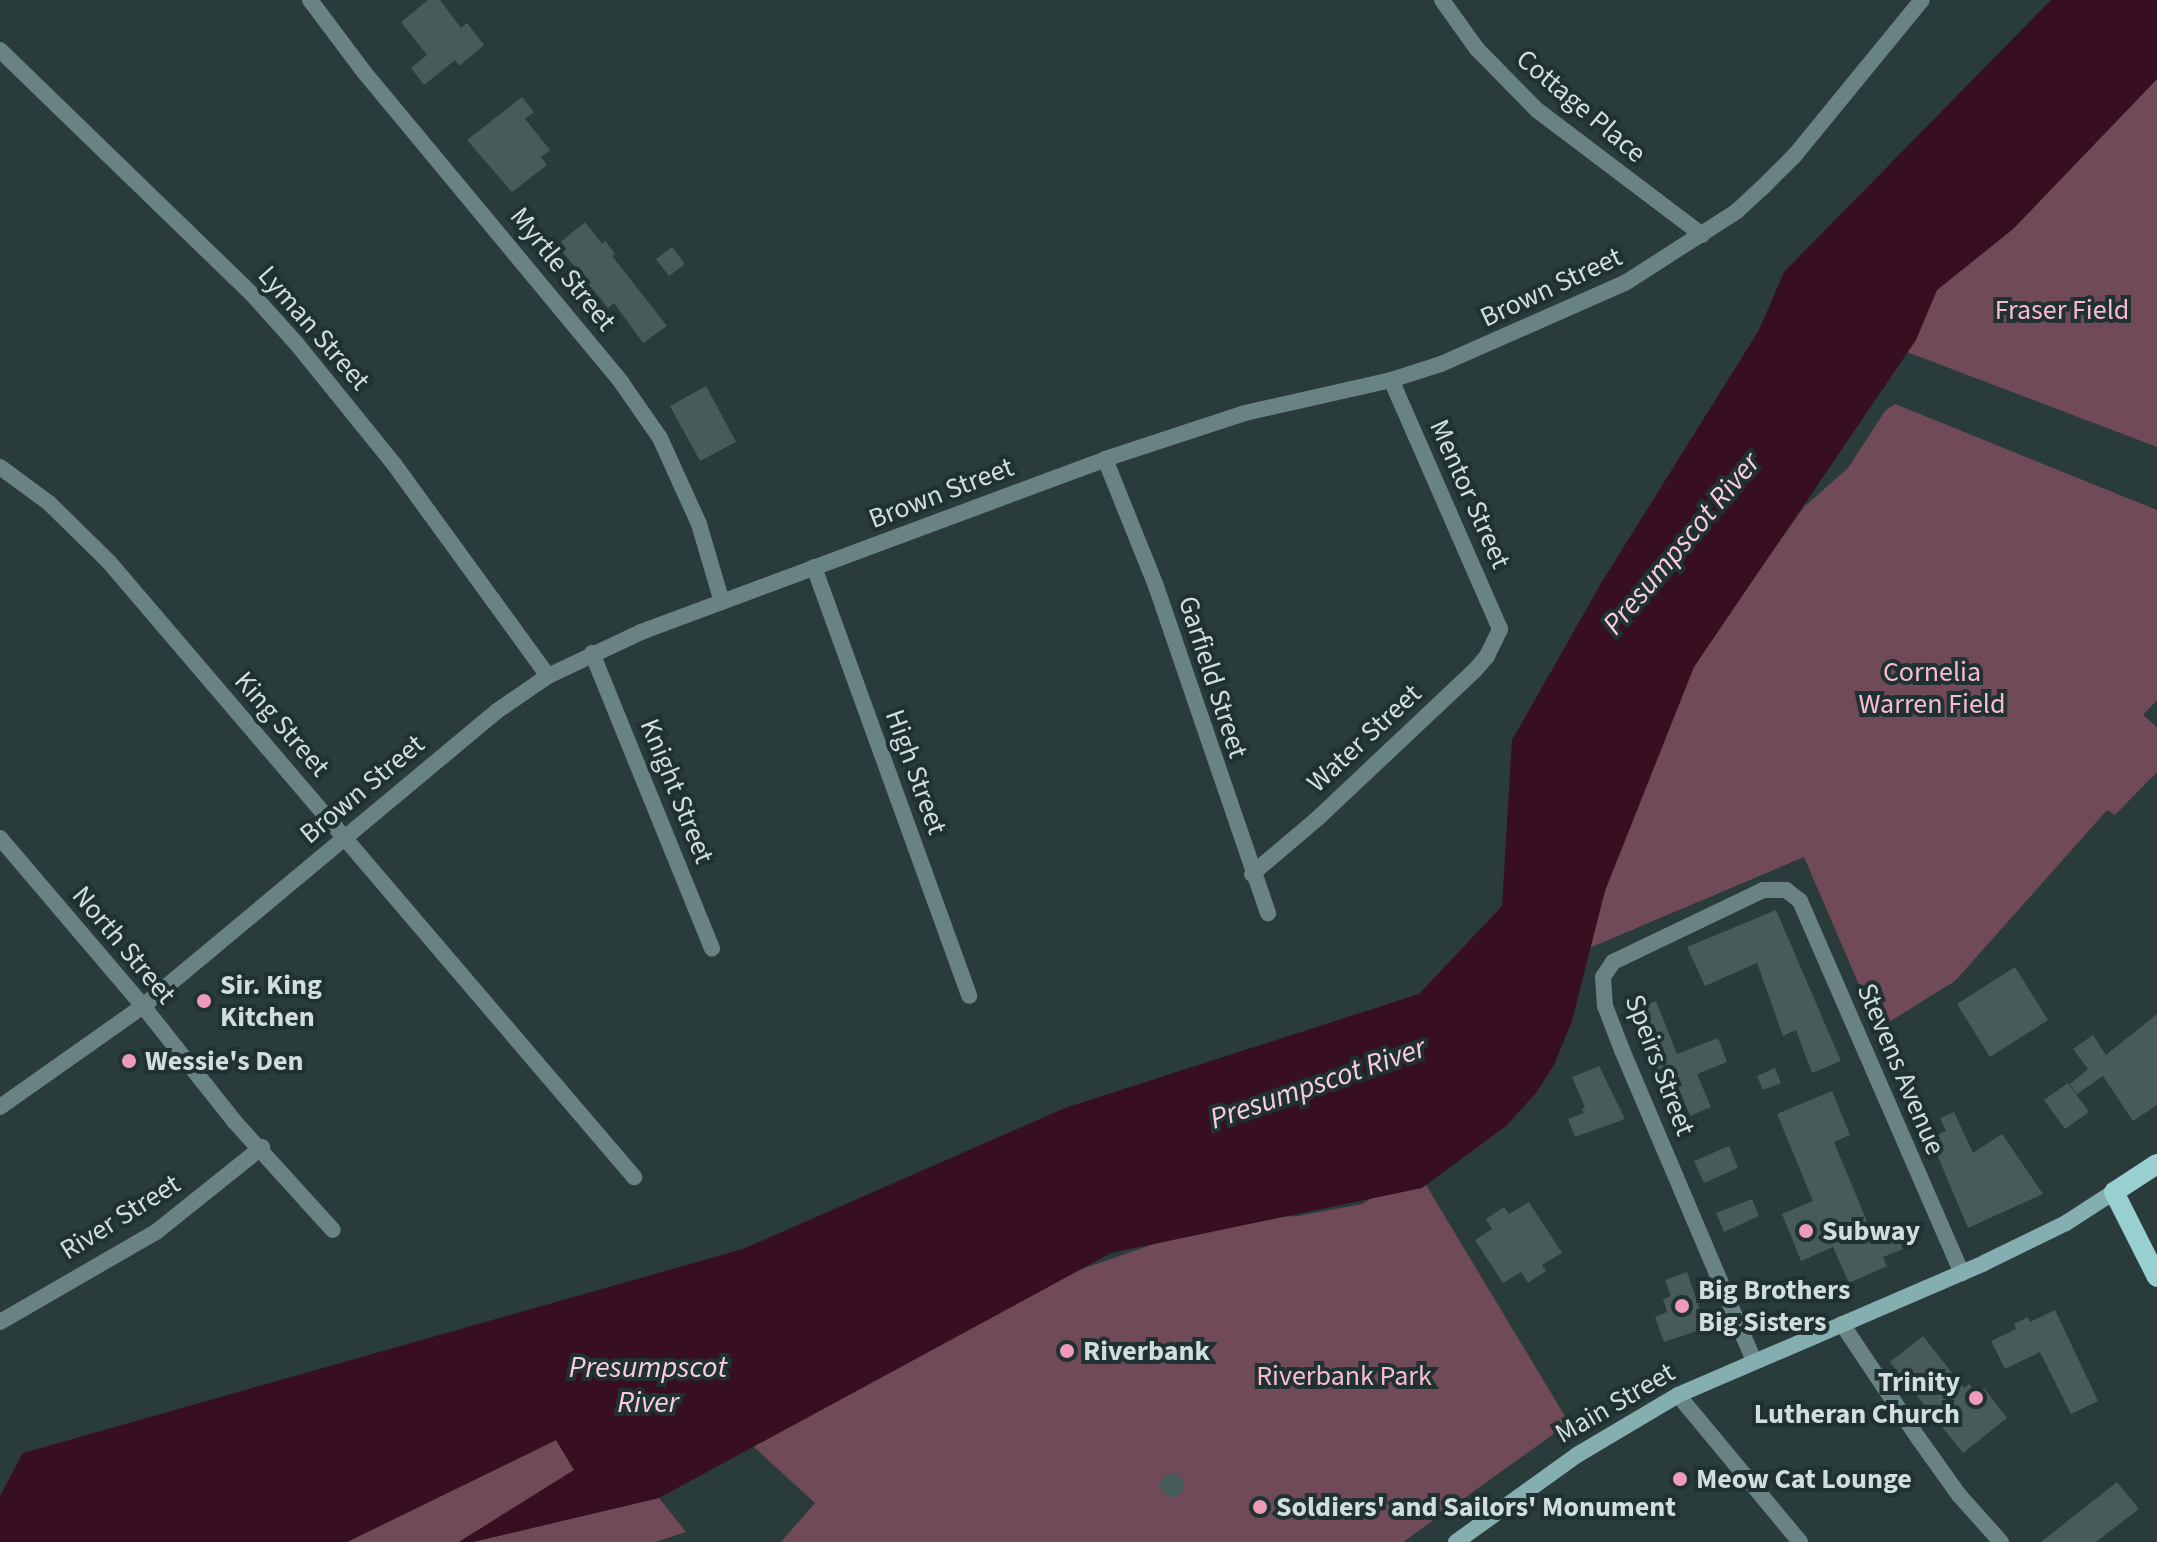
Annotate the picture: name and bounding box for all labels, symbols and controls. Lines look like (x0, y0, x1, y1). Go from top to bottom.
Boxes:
street label: Cottage Place (1509, 42, 1653, 170)
street label: Myrtle Street (503, 200, 623, 338)
street label: Brown Street (1475, 240, 1627, 334)
street label: Lyman Street (251, 259, 377, 397)
park label: Fraser Field (1995, 293, 2129, 327)
street label: Mentor Street (1422, 414, 1518, 574)
water label: Presumpscot River (1595, 446, 1769, 642)
street label: Brown Street (864, 450, 1018, 536)
street label: Garfield Street (1171, 592, 1255, 762)
park label: Cornelia Warren Field (1859, 655, 2005, 721)
street label: King Street (227, 665, 337, 783)
street label: Water Street (1300, 677, 1428, 799)
street label: High Street (878, 705, 954, 839)
street label: Knight Street (633, 714, 721, 868)
street label: Brown Street (293, 727, 431, 851)
street label: North Street (65, 879, 183, 1011)
place label: Sir. King Kitchen (220, 968, 322, 1034)
street label: Stevens Avenue (1850, 978, 1952, 1160)
street label: Speirs Street (1618, 990, 1702, 1140)
marker: Sir. King Kitchen (195, 992, 213, 1010)
water label: Presumpscot River (1205, 1030, 1431, 1138)
place label: Wessie's Den (145, 1044, 303, 1078)
marker: Wessie's Den (120, 1052, 138, 1070)
street label: River Street (54, 1167, 186, 1267)
place label: Subway (1822, 1214, 1920, 1248)
marker: Subway (1797, 1222, 1815, 1240)
place label: Big Brothers Big Sisters (1698, 1273, 1850, 1339)
marker: Big Brothers Big Sisters (1673, 1297, 1691, 1315)
place label: Riverbank (1083, 1334, 1210, 1368)
marker: Riverbank (1058, 1342, 1076, 1360)
water label: Presumpscot River (569, 1350, 727, 1420)
street label: Main Street (1549, 1355, 1681, 1451)
park label: Riverbank Park (1256, 1359, 1432, 1393)
place label: Trinity Lutheran Church (1754, 1365, 1960, 1431)
marker: Trinity Lutheran Church (1967, 1389, 1985, 1407)
place label: Meow Cat Lounge (1696, 1462, 1912, 1496)
marker: Meow Cat Lounge (1671, 1470, 1689, 1488)
place label: Soldiers' and Sailors' Monument (1276, 1490, 1676, 1524)
marker: Soldiers' and Sailors' Monument (1251, 1498, 1269, 1516)

